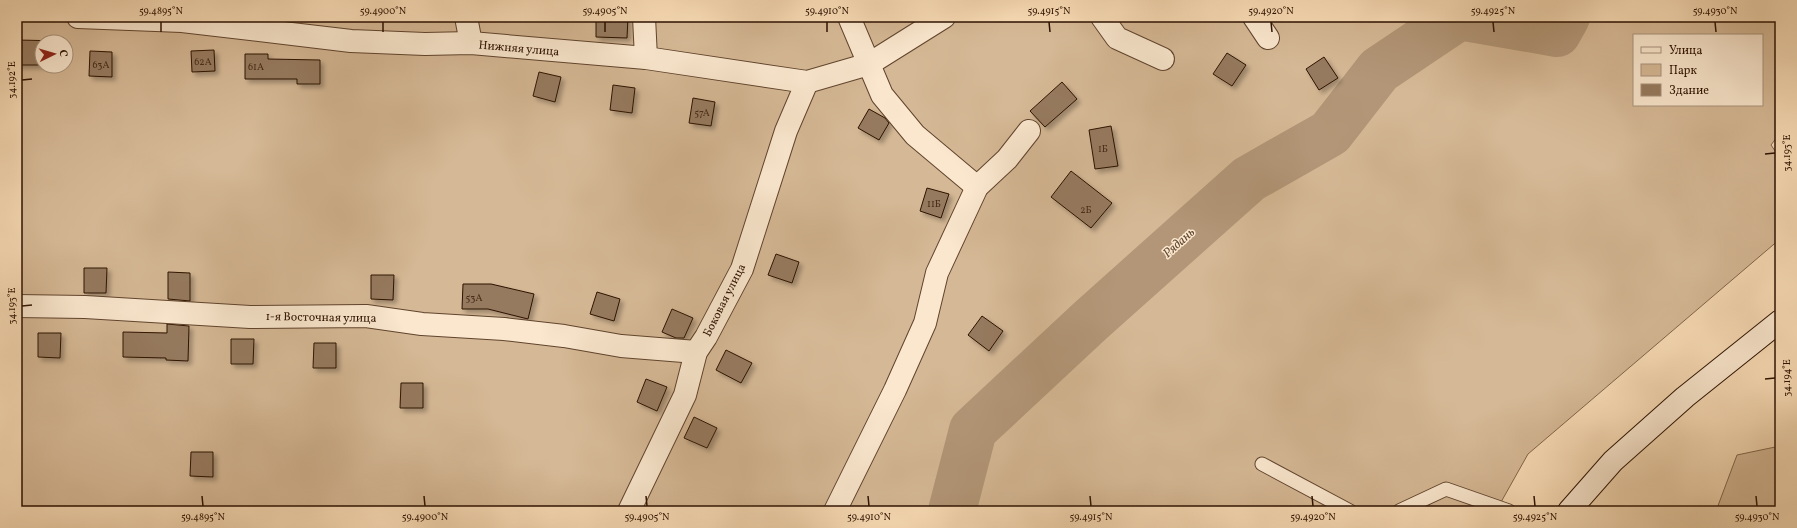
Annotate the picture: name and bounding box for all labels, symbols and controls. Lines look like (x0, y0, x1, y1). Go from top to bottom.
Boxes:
text: 59.4895°N (139, 4, 184, 18)
text: 59.4900°N (360, 4, 407, 18)
text: 59.4905°N (582, 4, 628, 18)
text: 59.4910°N (805, 4, 850, 18)
text: 59.4915°N (1028, 4, 1071, 18)
text: 59.4920°N (1248, 4, 1294, 18)
text: 59.4925°N (1471, 4, 1516, 18)
text: 59.4930°N (1693, 4, 1738, 18)
north arrow (34, 34, 74, 74)
legend (1633, 34, 1763, 106)
street label: Нижняя улица (478, 37, 560, 61)
text: Улица (1669, 43, 1702, 59)
text: С (55, 49, 70, 57)
house number: 62А (194, 55, 212, 69)
house number: 63А (92, 58, 110, 72)
house number: 61А (248, 60, 264, 74)
text: 34.192°E (5, 61, 19, 99)
text: Парк (1669, 63, 1697, 79)
text: Здание (1669, 83, 1709, 99)
house number: 57А (694, 106, 710, 120)
text: 34.193°E (1780, 134, 1794, 172)
house number: 1Б (1098, 142, 1108, 156)
house number: 11Б (927, 197, 941, 211)
house number: 2Б (1080, 203, 1092, 217)
water label: Рядань (1159, 224, 1200, 263)
street label: Боковая улица (700, 261, 750, 340)
text: 34.193°E (5, 287, 19, 325)
house number: 53А (466, 291, 482, 305)
street label: 1-я Восточная улица (265, 309, 377, 327)
text: 34.194°E (1780, 359, 1794, 397)
text: 59.4895°N (181, 510, 226, 524)
text: 59.4900°N (402, 510, 449, 524)
text: 59.4905°N (624, 510, 670, 524)
text: 59.4910°N (847, 510, 892, 524)
text: 59.4915°N (1070, 510, 1113, 524)
text: 59.4920°N (1290, 510, 1336, 524)
text: 59.4925°N (1513, 510, 1558, 524)
text: 59.4930°N (1735, 510, 1780, 524)

